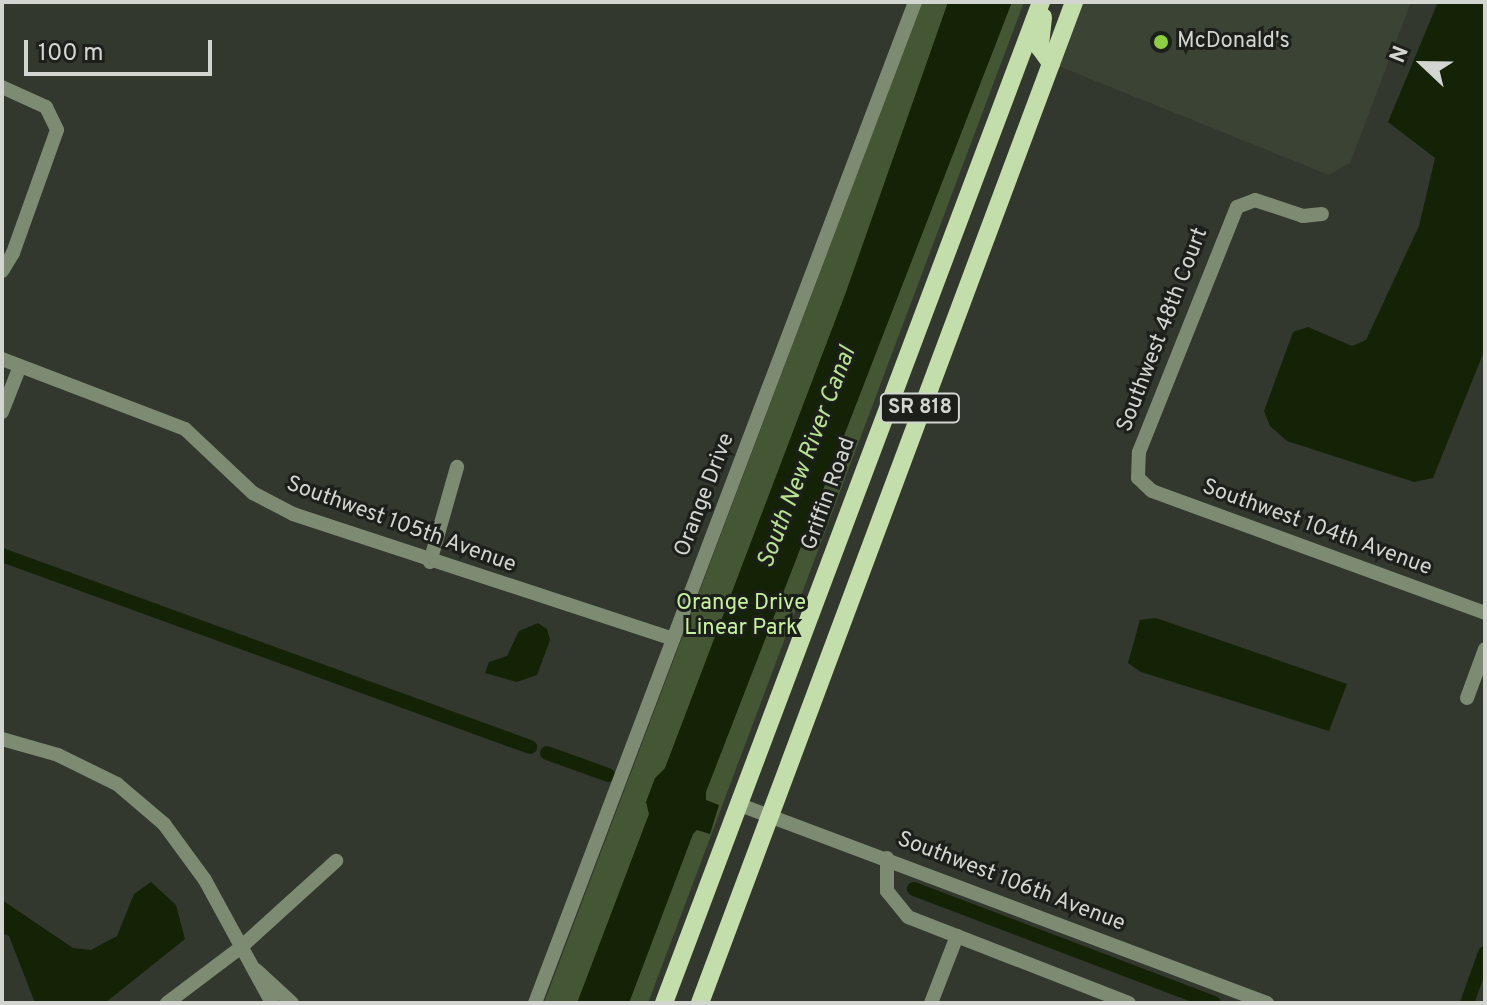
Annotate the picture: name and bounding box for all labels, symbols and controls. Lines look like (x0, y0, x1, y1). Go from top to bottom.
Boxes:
scale bar (28, 24, 216, 74)
north arrow (1383, 24, 1463, 104)
place label: McDonald's (1177, 29, 1290, 55)
marker: McDonald's (1152, 33, 1170, 51)
text: 100 m (38, 39, 104, 69)
text: N (1385, 42, 1416, 67)
street label: Southwest 48th Court (1112, 224, 1214, 436)
water label: South New River Canal (753, 343, 863, 573)
road number: SR 818 (878, 392, 962, 424)
street label: Orange Drive (669, 429, 741, 561)
street label: Griffin Road (796, 434, 862, 554)
street label: Southwest 105th Avenue (282, 471, 520, 579)
street label: Southwest 104th Avenue (1198, 474, 1436, 582)
park label: Orange Drive Linear Park (676, 590, 806, 642)
street label: Southwest 106th Avenue (893, 826, 1129, 938)

